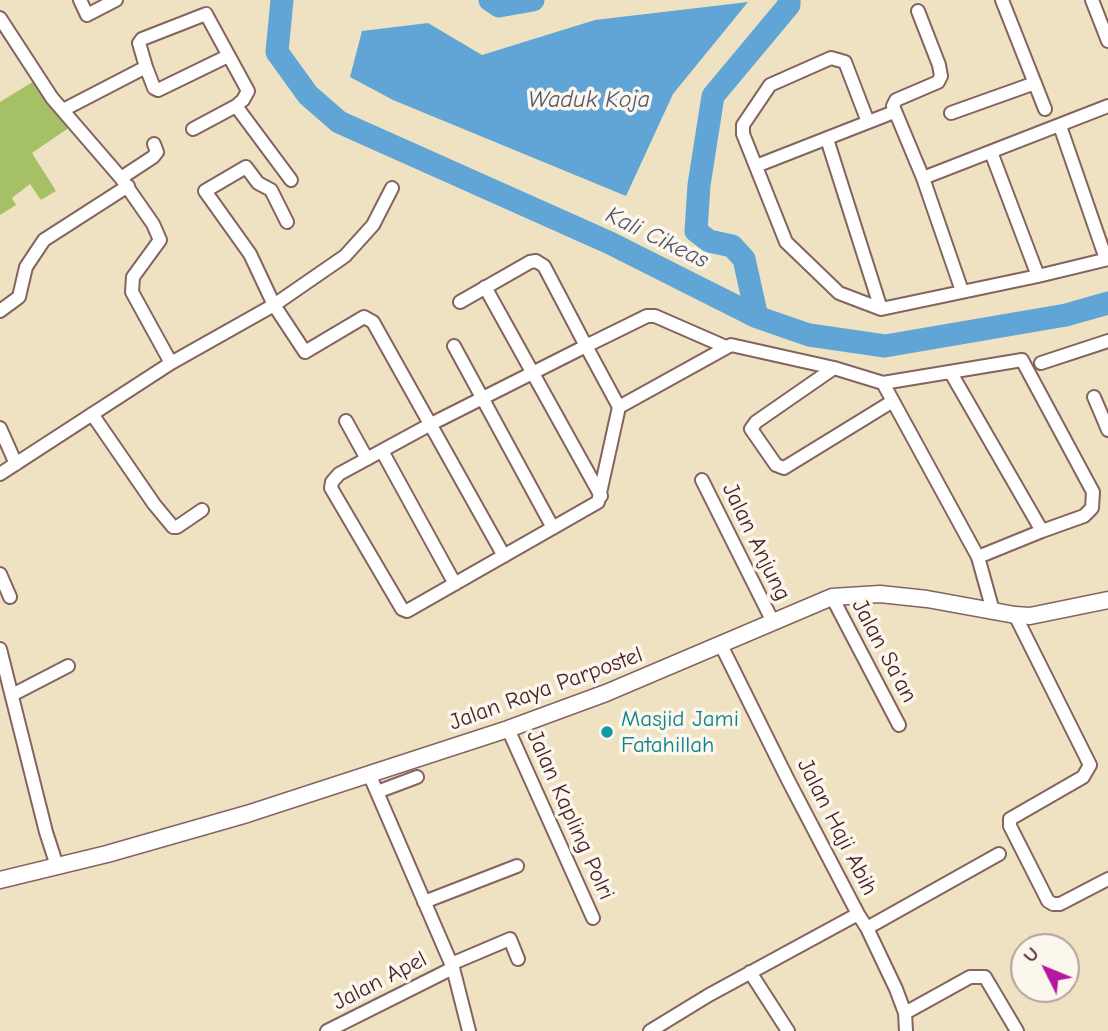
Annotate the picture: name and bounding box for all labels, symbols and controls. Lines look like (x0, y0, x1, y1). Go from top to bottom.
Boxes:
water label: Waduk Koja (528, 86, 650, 114)
water label: Kali Cikeas (601, 201, 713, 275)
street label: Jalan Anjung (716, 478, 796, 606)
street label: Jalan Sa'an (845, 594, 923, 708)
street label: Jalan Raya Parpostel (446, 641, 646, 737)
place label: Masjid Jami Fatahillah (621, 705, 739, 759)
marker: Masjid Jami Fatahillah (599, 724, 615, 740)
street label: Jalan Kapling Polri (520, 726, 620, 904)
street label: Jalan Haji Abih (791, 754, 883, 900)
north arrow (1010, 933, 1080, 1003)
text: U (1019, 943, 1043, 967)
street label: Jalan Apel (328, 946, 432, 1016)

